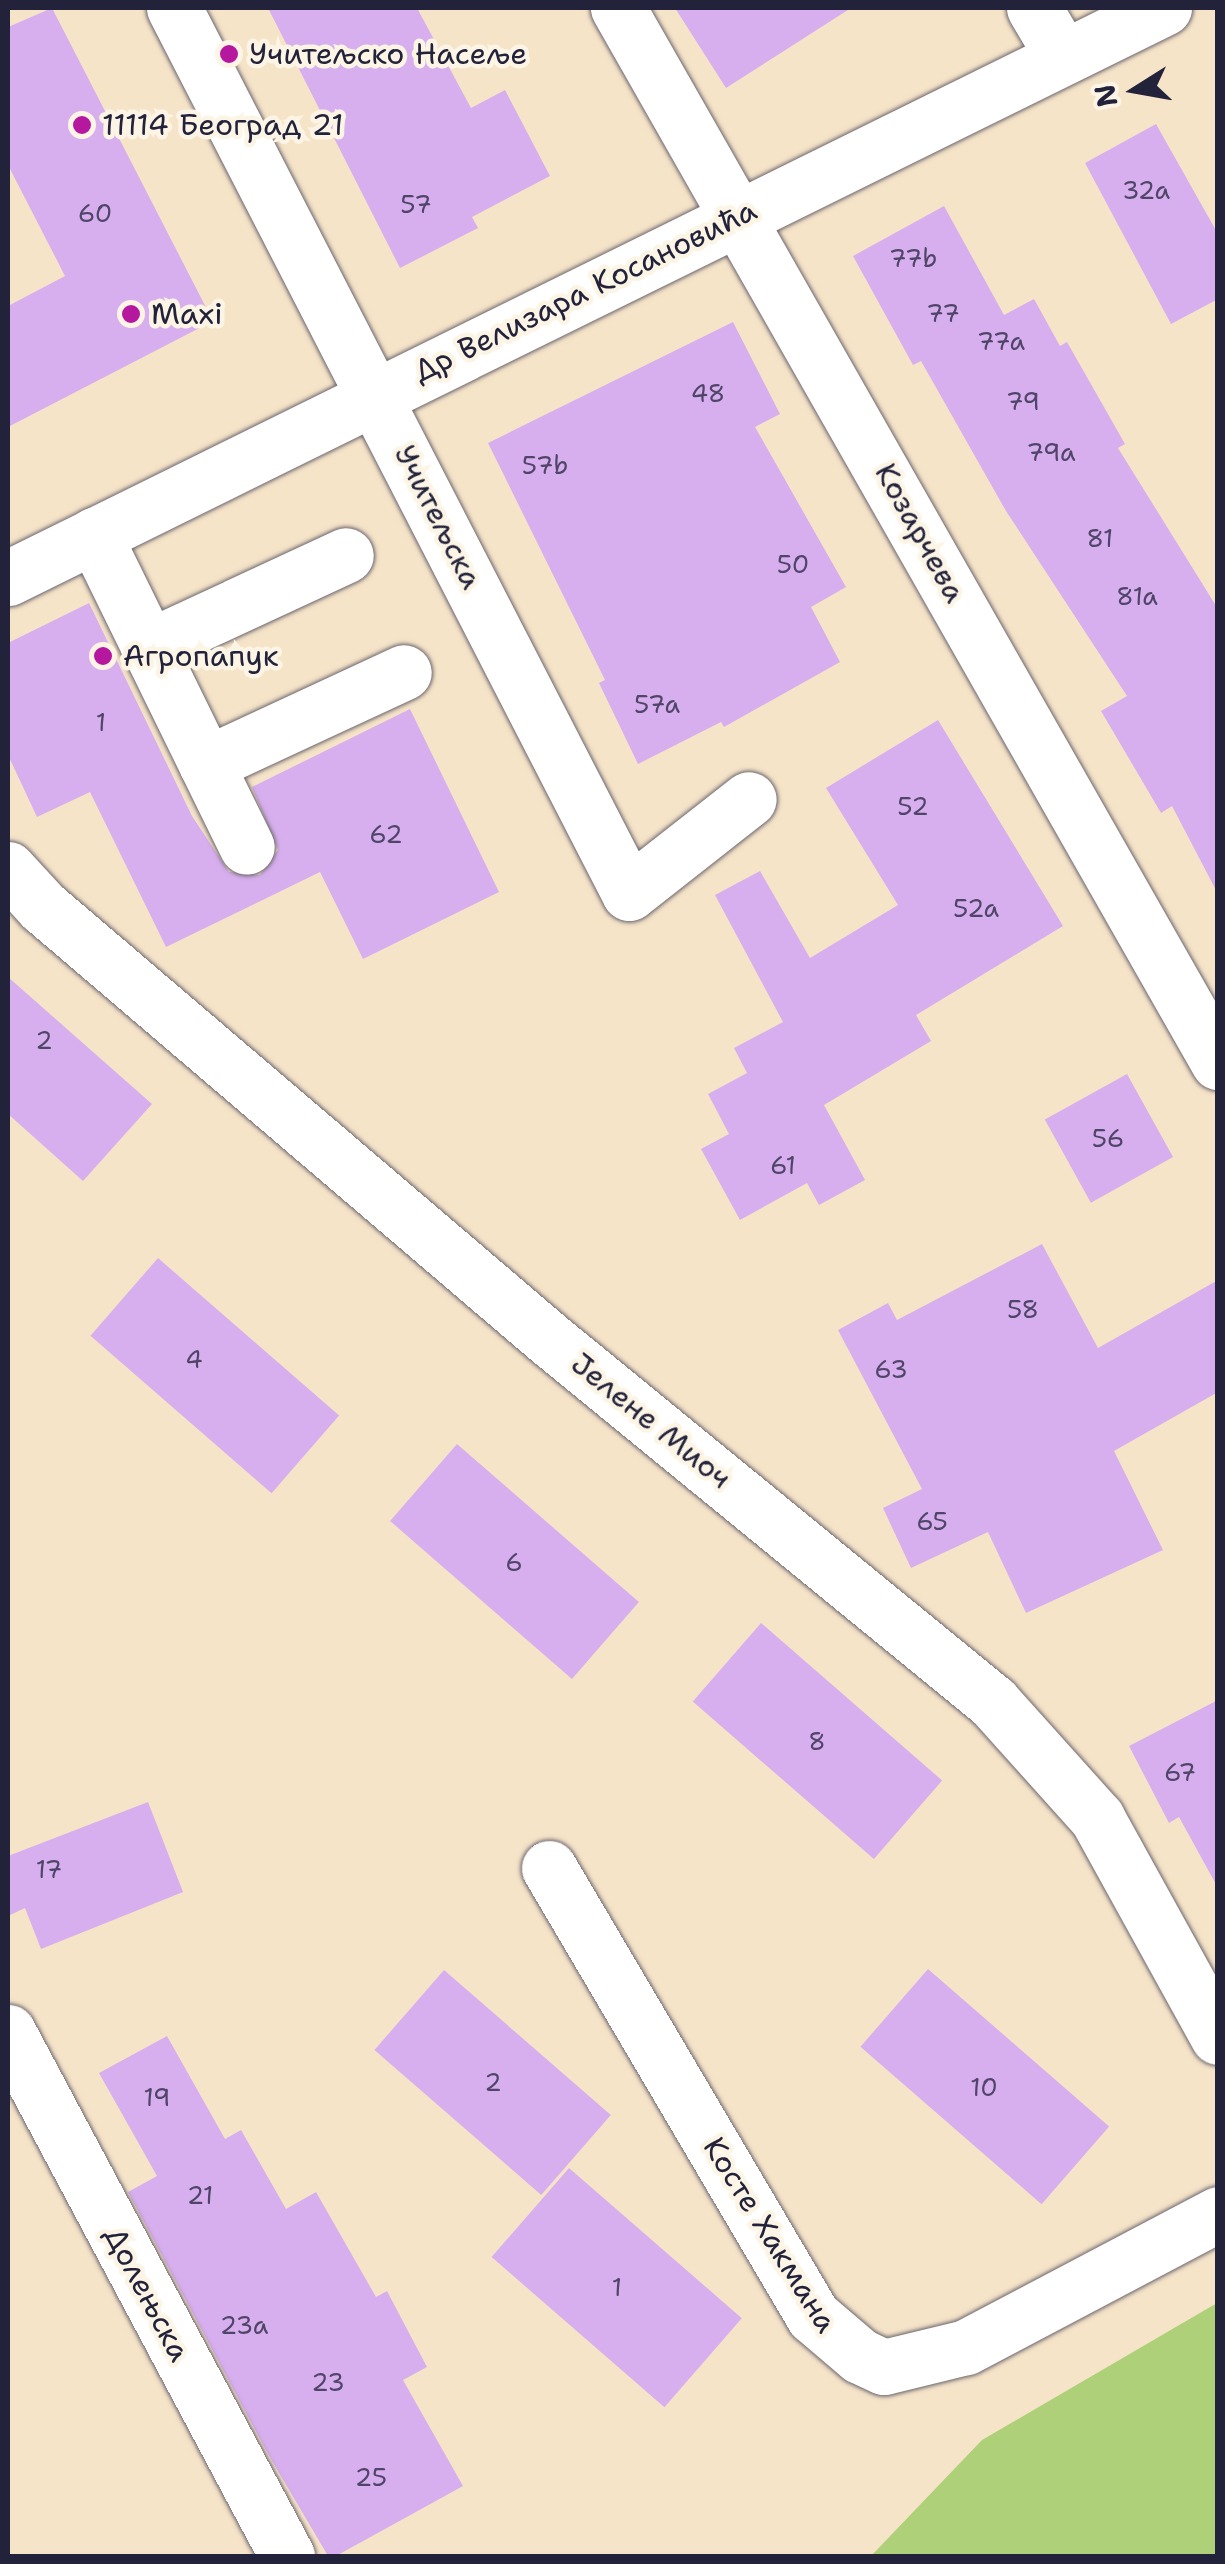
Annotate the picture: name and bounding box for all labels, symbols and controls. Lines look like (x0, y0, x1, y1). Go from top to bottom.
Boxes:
place label: Учитељско Насеље (249, 36, 527, 72)
north arrow (1085, 40, 1185, 140)
marker: Учитељско Насеље (218, 43, 240, 65)
text: N (1085, 81, 1126, 110)
place label: 11114 Београд 21 (102, 107, 344, 143)
marker: 11114 Београд 21 (71, 114, 93, 136)
house number: 32a (1122, 175, 1170, 205)
house number: 57 (400, 189, 432, 219)
street label: Др Велизара Косановића (408, 192, 762, 390)
house number: 60 (78, 198, 112, 228)
house number: 77b (889, 243, 937, 273)
place label: Maxi (151, 296, 223, 332)
house number: 77 (926, 298, 960, 328)
marker: Maxi (120, 303, 142, 325)
house number: 77a (977, 326, 1025, 356)
house number: 48 (691, 378, 725, 408)
house number: 79 (1006, 386, 1040, 416)
house number: 79a (1026, 437, 1076, 467)
street label: Учитељска (386, 439, 490, 595)
house number: 57b (522, 450, 568, 480)
street label: Козарчева (867, 457, 973, 609)
house number: 81 (1087, 523, 1113, 553)
house number: 50 (777, 549, 809, 579)
house number: 81a (1116, 581, 1158, 611)
place label: Агропапук (123, 638, 279, 674)
marker: Агропапук (92, 645, 114, 667)
house number: 57a (634, 689, 680, 719)
house number: 1 (96, 707, 106, 737)
house number: 52 (897, 791, 929, 821)
house number: 62 (369, 819, 403, 849)
house number: 52a (953, 893, 999, 923)
house number: 2 (35, 1025, 53, 1055)
house number: 56 (1092, 1123, 1124, 1153)
house number: 61 (770, 1150, 796, 1180)
house number: 58 (1007, 1294, 1039, 1324)
house number: 4 (185, 1344, 203, 1374)
street label: Јелене Миоч (564, 1346, 738, 1496)
house number: 63 (874, 1354, 908, 1384)
house number: 65 (916, 1506, 948, 1536)
house number: 6 (505, 1547, 523, 1577)
house number: 8 (808, 1726, 826, 1756)
house number: 67 (1164, 1757, 1196, 1787)
house number: 17 (36, 1854, 62, 1884)
house number: 2 (484, 2067, 502, 2097)
house number: 10 (970, 2072, 998, 2102)
house number: 19 (144, 2082, 170, 2112)
street label: Косте Хакмана (696, 2131, 844, 2339)
house number: 21 (187, 2180, 213, 2210)
street label: Долењска (96, 2220, 198, 2368)
house number: 1 (612, 2272, 622, 2302)
house number: 23a (220, 2310, 268, 2340)
house number: 23 (311, 2367, 345, 2397)
house number: 25 (355, 2462, 387, 2492)

